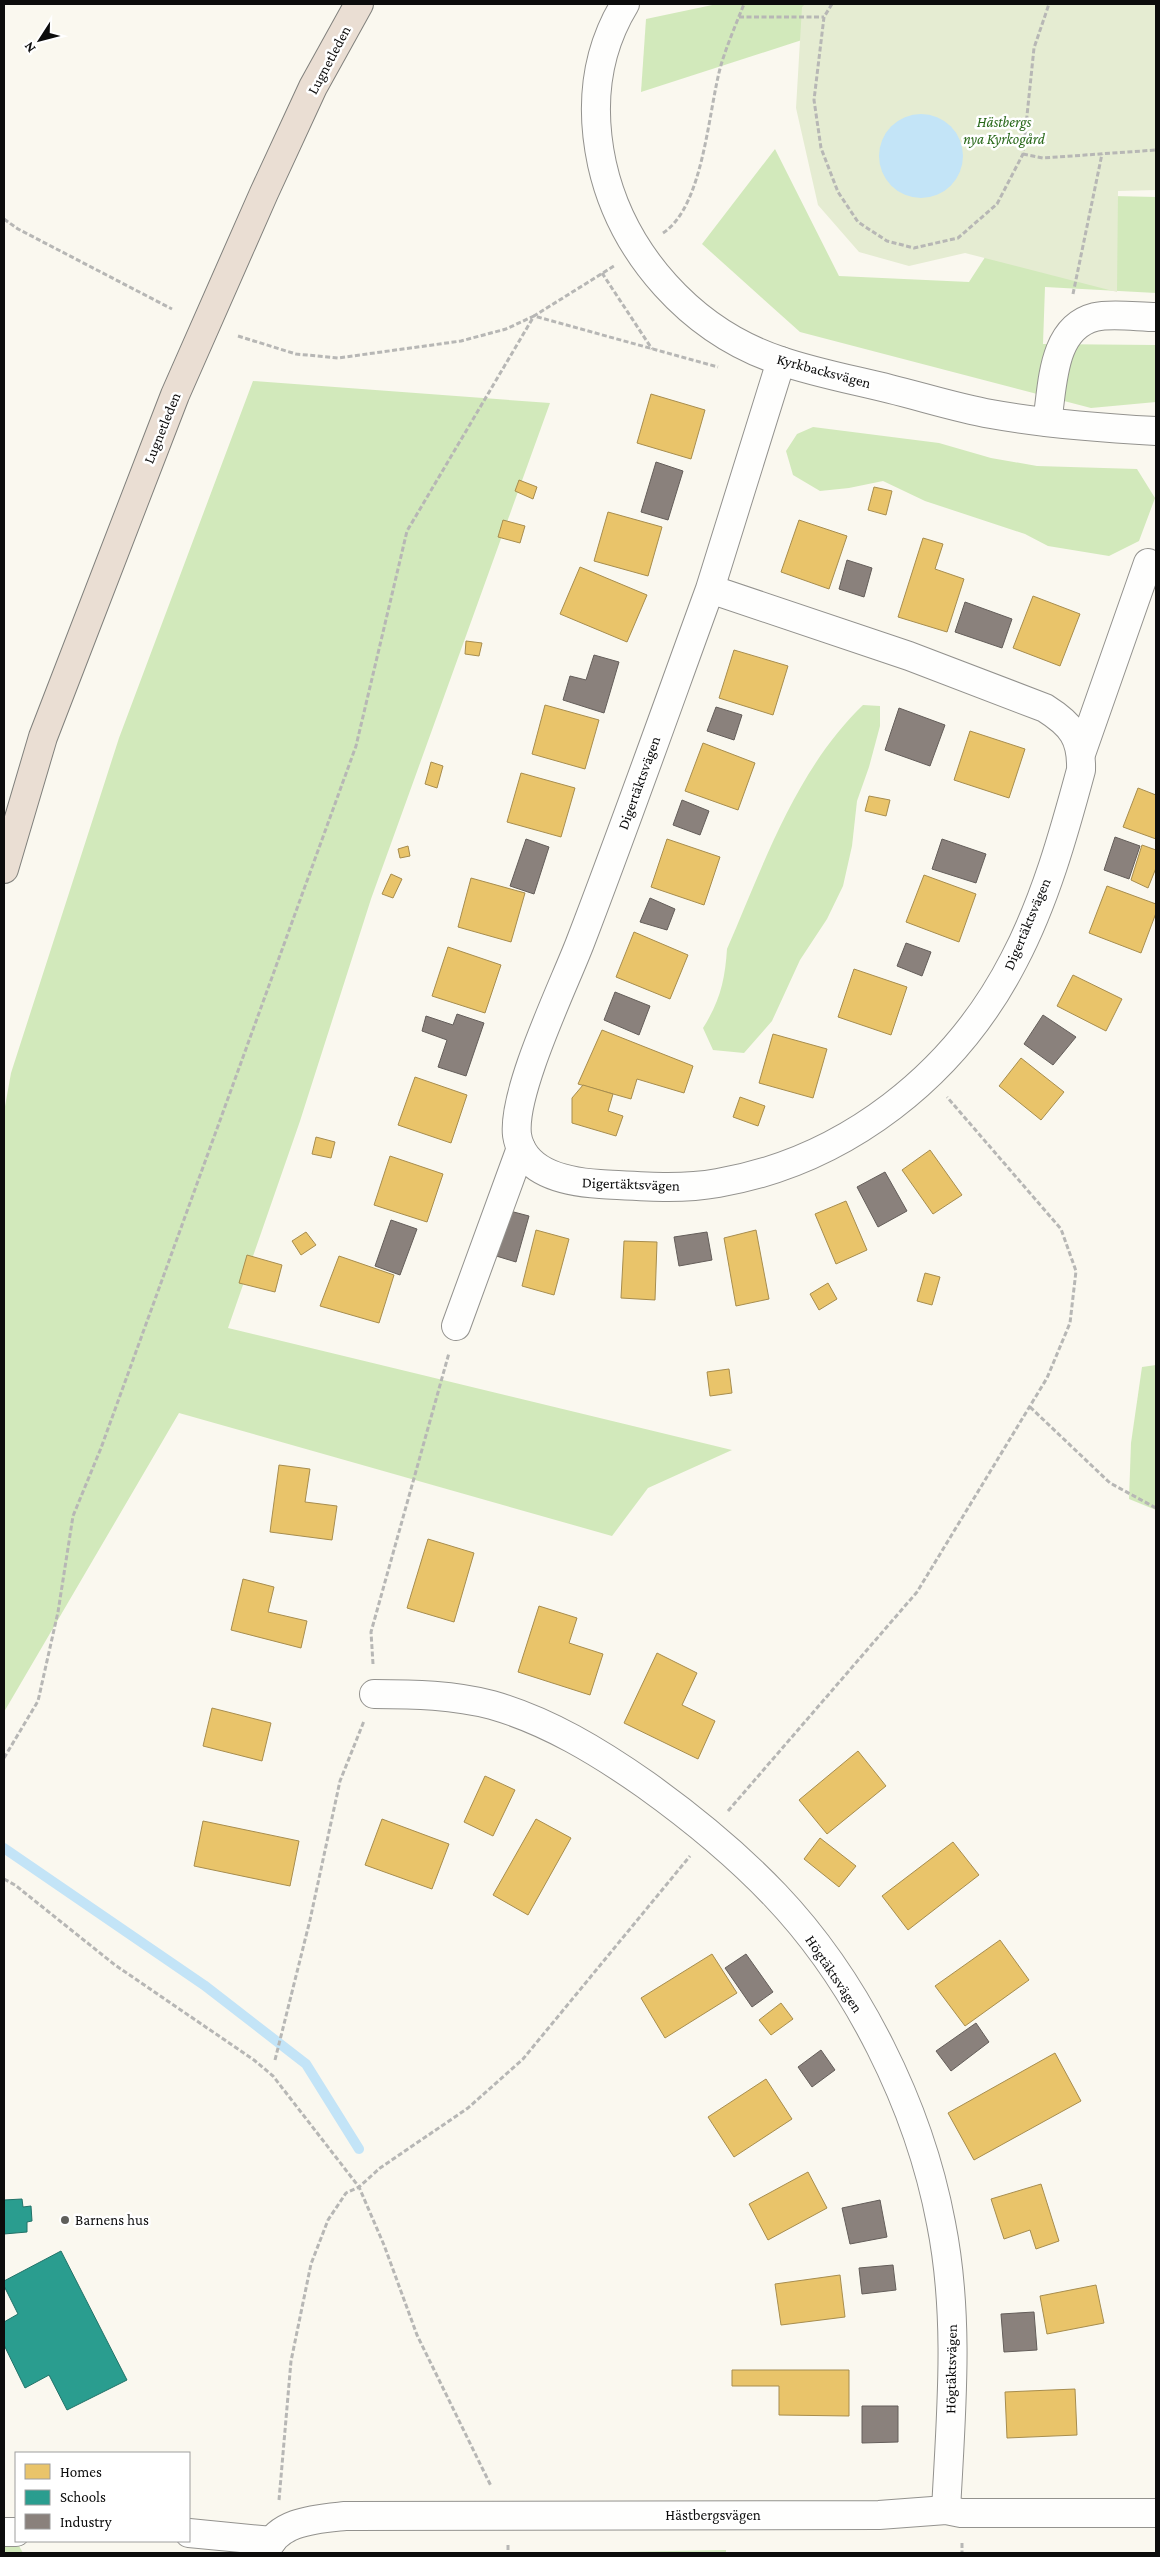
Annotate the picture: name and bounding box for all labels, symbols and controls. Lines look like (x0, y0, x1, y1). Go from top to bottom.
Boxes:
north arrow (15, 15, 65, 65)
street label: Lugnetleden (304, 23, 355, 97)
text: N (20, 39, 39, 56)
park label: Hästbergs nya Kyrkogård (963, 114, 1046, 148)
street label: Kyrkbacksvägen (775, 351, 873, 392)
street label: Lugnetleden (140, 390, 184, 466)
street label: Digertäktsvägen (615, 734, 664, 832)
street label: Digertäktsvägen (1000, 876, 1054, 973)
street label: Digertäktsvägen (582, 1174, 680, 1195)
street label: Högtäktsvägen (801, 1932, 866, 2016)
place label: Barnens hus (75, 2212, 149, 2228)
marker: Barnens hus (59, 2214, 71, 2226)
street label: Högtäktsvägen (942, 2324, 961, 2414)
legend (15, 2452, 190, 2542)
text: Homes (60, 2464, 102, 2480)
text: Schools (60, 2489, 106, 2505)
street label: Hästbergsvägen (665, 2507, 761, 2524)
text: Industry (60, 2514, 112, 2531)

